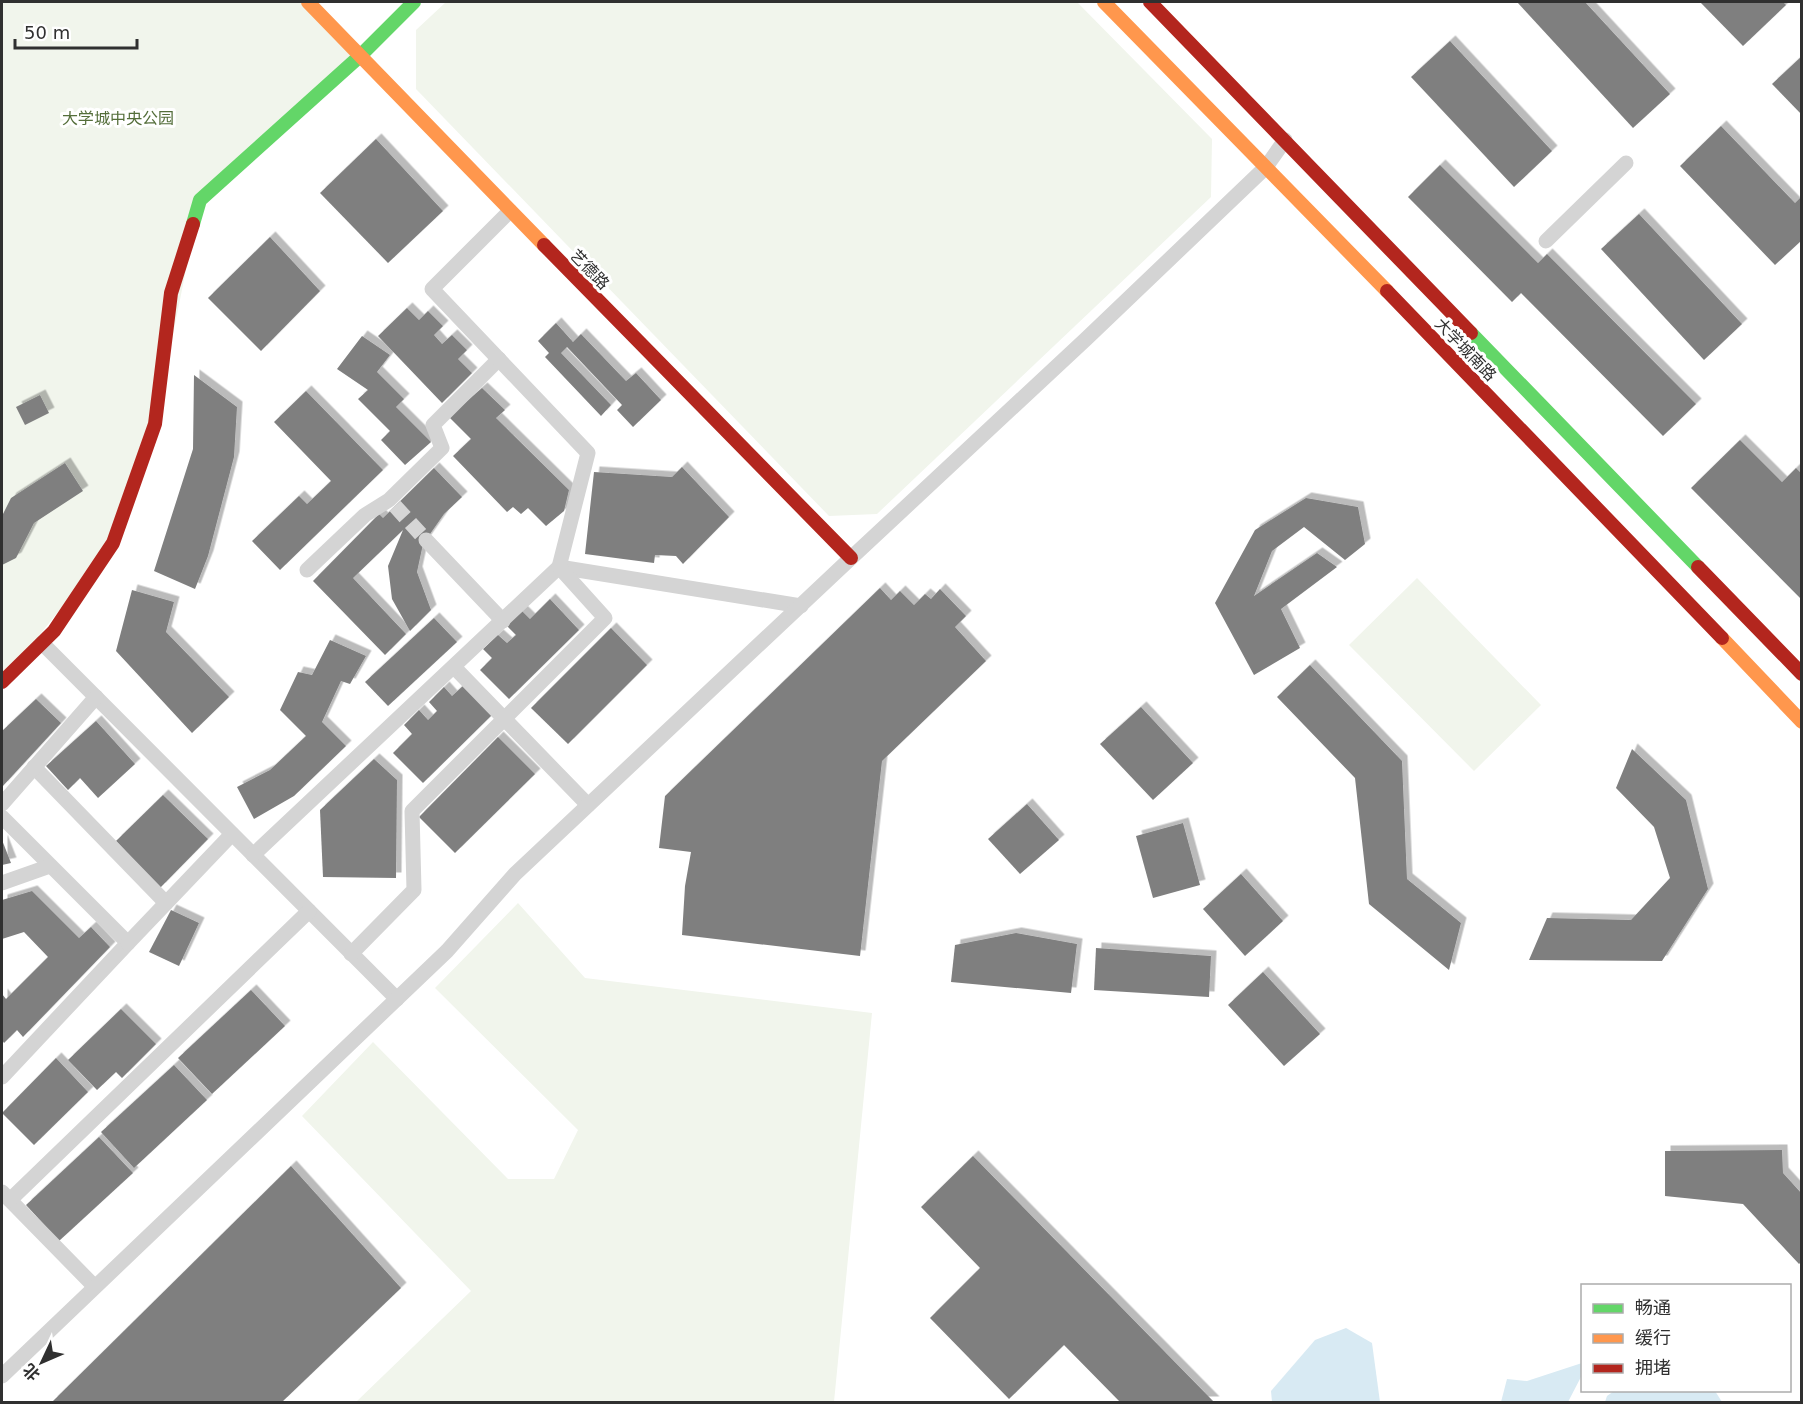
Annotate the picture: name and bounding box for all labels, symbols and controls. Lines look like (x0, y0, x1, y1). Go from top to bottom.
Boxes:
scale bar (15, 12, 136, 50)
text: 50 m (24, 22, 70, 43)
park label: 大学城中央公园 (62, 109, 174, 128)
street label: 艺德路 (566, 245, 613, 293)
street label: 大学城南路 (1431, 314, 1500, 385)
legend (1581, 1284, 1791, 1392)
text: 畅通 (1635, 1297, 1671, 1318)
text: 缓行 (1635, 1327, 1671, 1348)
north arrow (12, 1332, 72, 1392)
text: 拥堵 (1635, 1357, 1671, 1378)
text: 北 (19, 1360, 44, 1384)

